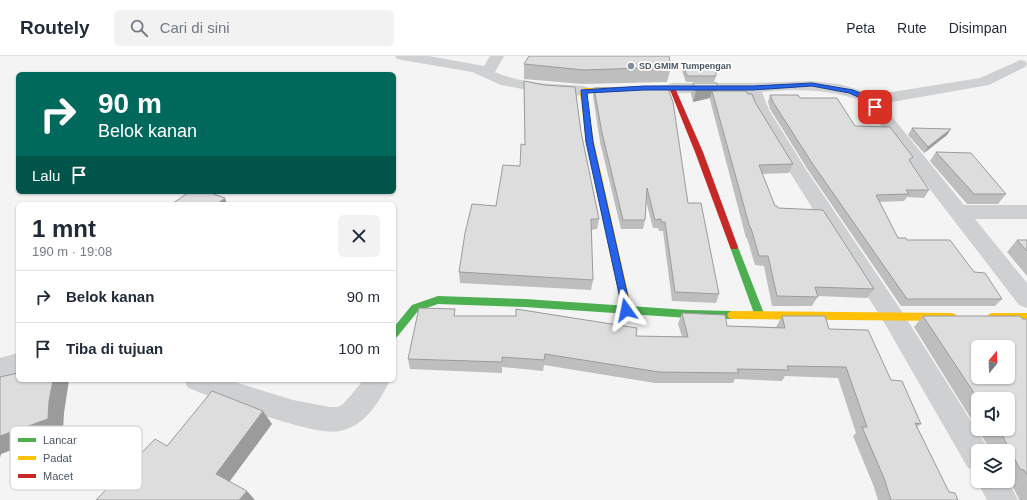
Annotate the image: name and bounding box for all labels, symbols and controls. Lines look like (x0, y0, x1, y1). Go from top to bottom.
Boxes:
search box (114, 10, 394, 46)
text: Routely (20, 17, 90, 38)
icon: search (128, 17, 150, 39)
text: Cari di sini (160, 19, 230, 36)
text: Peta (846, 20, 875, 36)
text: Rute (897, 20, 927, 36)
text: Disimpan (949, 20, 1007, 36)
marker: SD GMIM Tumpengan (626, 61, 636, 71)
place label: SD GMIM Tumpengan (639, 61, 731, 71)
icon: right (32, 88, 84, 140)
text: 90 m (98, 88, 162, 119)
pin (858, 90, 892, 124)
icon: arrive (864, 96, 886, 118)
text: Belok kanan (98, 121, 197, 141)
icon: arrive (68, 164, 90, 186)
text: Lalu (32, 167, 60, 184)
text: 1 mnt (32, 215, 96, 242)
button: close (338, 215, 380, 257)
text: 190 m · 19:08 (32, 244, 112, 259)
icon: right (32, 286, 54, 308)
text: Belok kanan (66, 288, 154, 305)
text: 90 m (347, 288, 380, 305)
position arrow (605, 289, 647, 331)
icon: arrive (32, 338, 54, 360)
text: Tiba di tujuan (66, 340, 163, 357)
text: 100 m (338, 340, 380, 357)
north arrow (971, 340, 1015, 384)
map controls (971, 340, 1015, 488)
button: sound (971, 392, 1015, 436)
legend (10, 426, 142, 490)
text: Lancar (43, 434, 77, 446)
button: layers (971, 444, 1015, 488)
text: Padat (43, 452, 72, 464)
text: Macet (43, 470, 73, 482)

